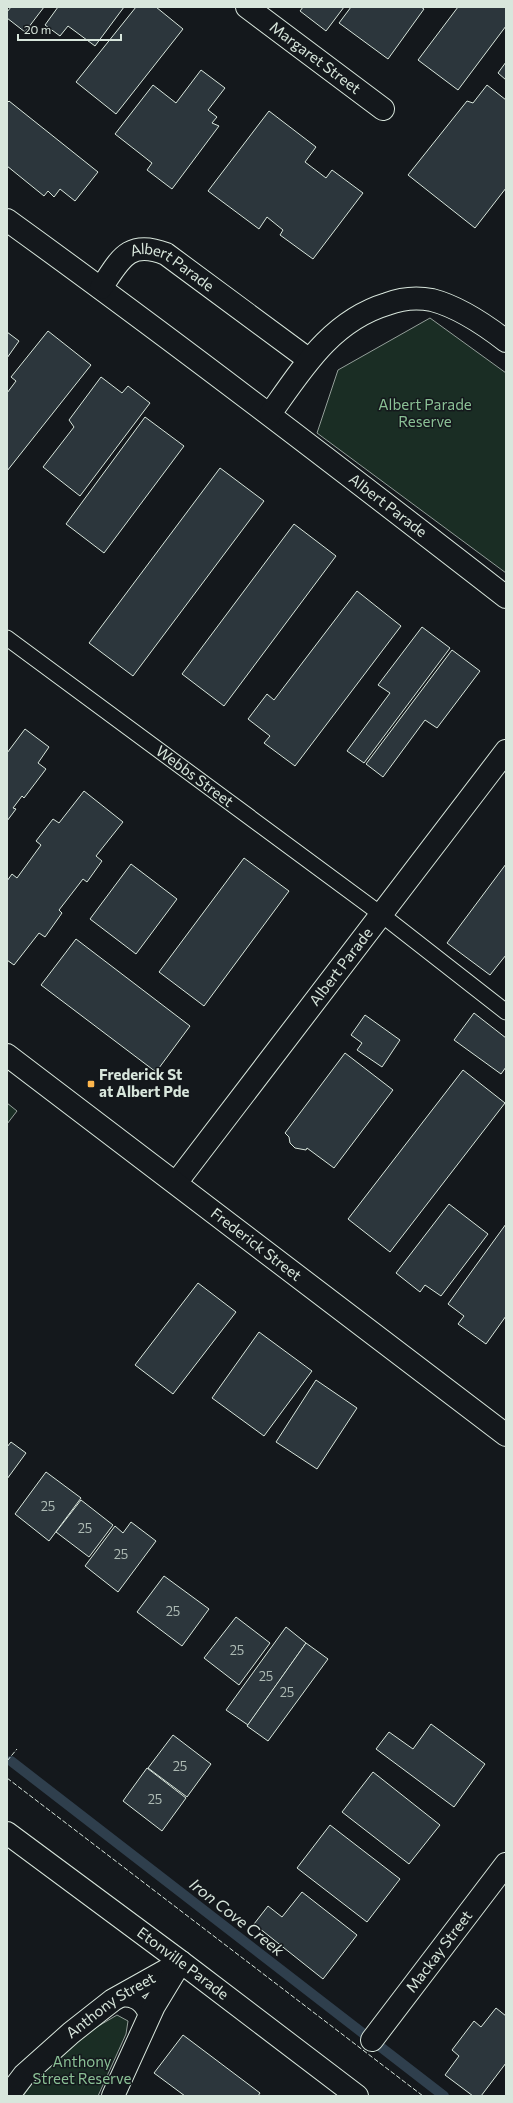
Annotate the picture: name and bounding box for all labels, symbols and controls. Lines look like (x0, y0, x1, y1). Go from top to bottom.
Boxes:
scale bar (18, 16, 121, 42)
street label: Margaret Street (267, 17, 365, 97)
text: 20 m (24, 22, 51, 36)
street label: Albert Parade (128, 239, 218, 295)
park label: Albert Parade Reserve (378, 395, 472, 430)
street label: Albert Parade (346, 469, 431, 541)
street label: Webbs Street (153, 741, 237, 810)
street label: Albert Parade (305, 924, 376, 1009)
place label: Frederick St at Albert Pde (99, 1065, 189, 1100)
marker: Frederick St at Albert Pde (86, 1079, 96, 1089)
street label: Frederick Street (208, 1204, 306, 1284)
house number: 25 (41, 1498, 55, 1514)
house number: 25 (78, 1520, 92, 1536)
house number: 25 (114, 1546, 128, 1562)
house number: 25 (166, 1603, 180, 1619)
house number: 25 (230, 1642, 244, 1658)
house number: 25 (259, 1668, 273, 1684)
house number: 25 (280, 1684, 294, 1700)
house number: 25 (173, 1758, 187, 1774)
house number: 25 (148, 1791, 162, 1807)
water label: Iron Cove Creek (186, 1874, 289, 1960)
street label: Mackay Street (401, 1906, 475, 1996)
street label: Etonville Parade (134, 1923, 233, 2003)
street label: Anthony Street (62, 1968, 158, 2041)
park label: Anthony Street Reserve (33, 2052, 131, 2087)

